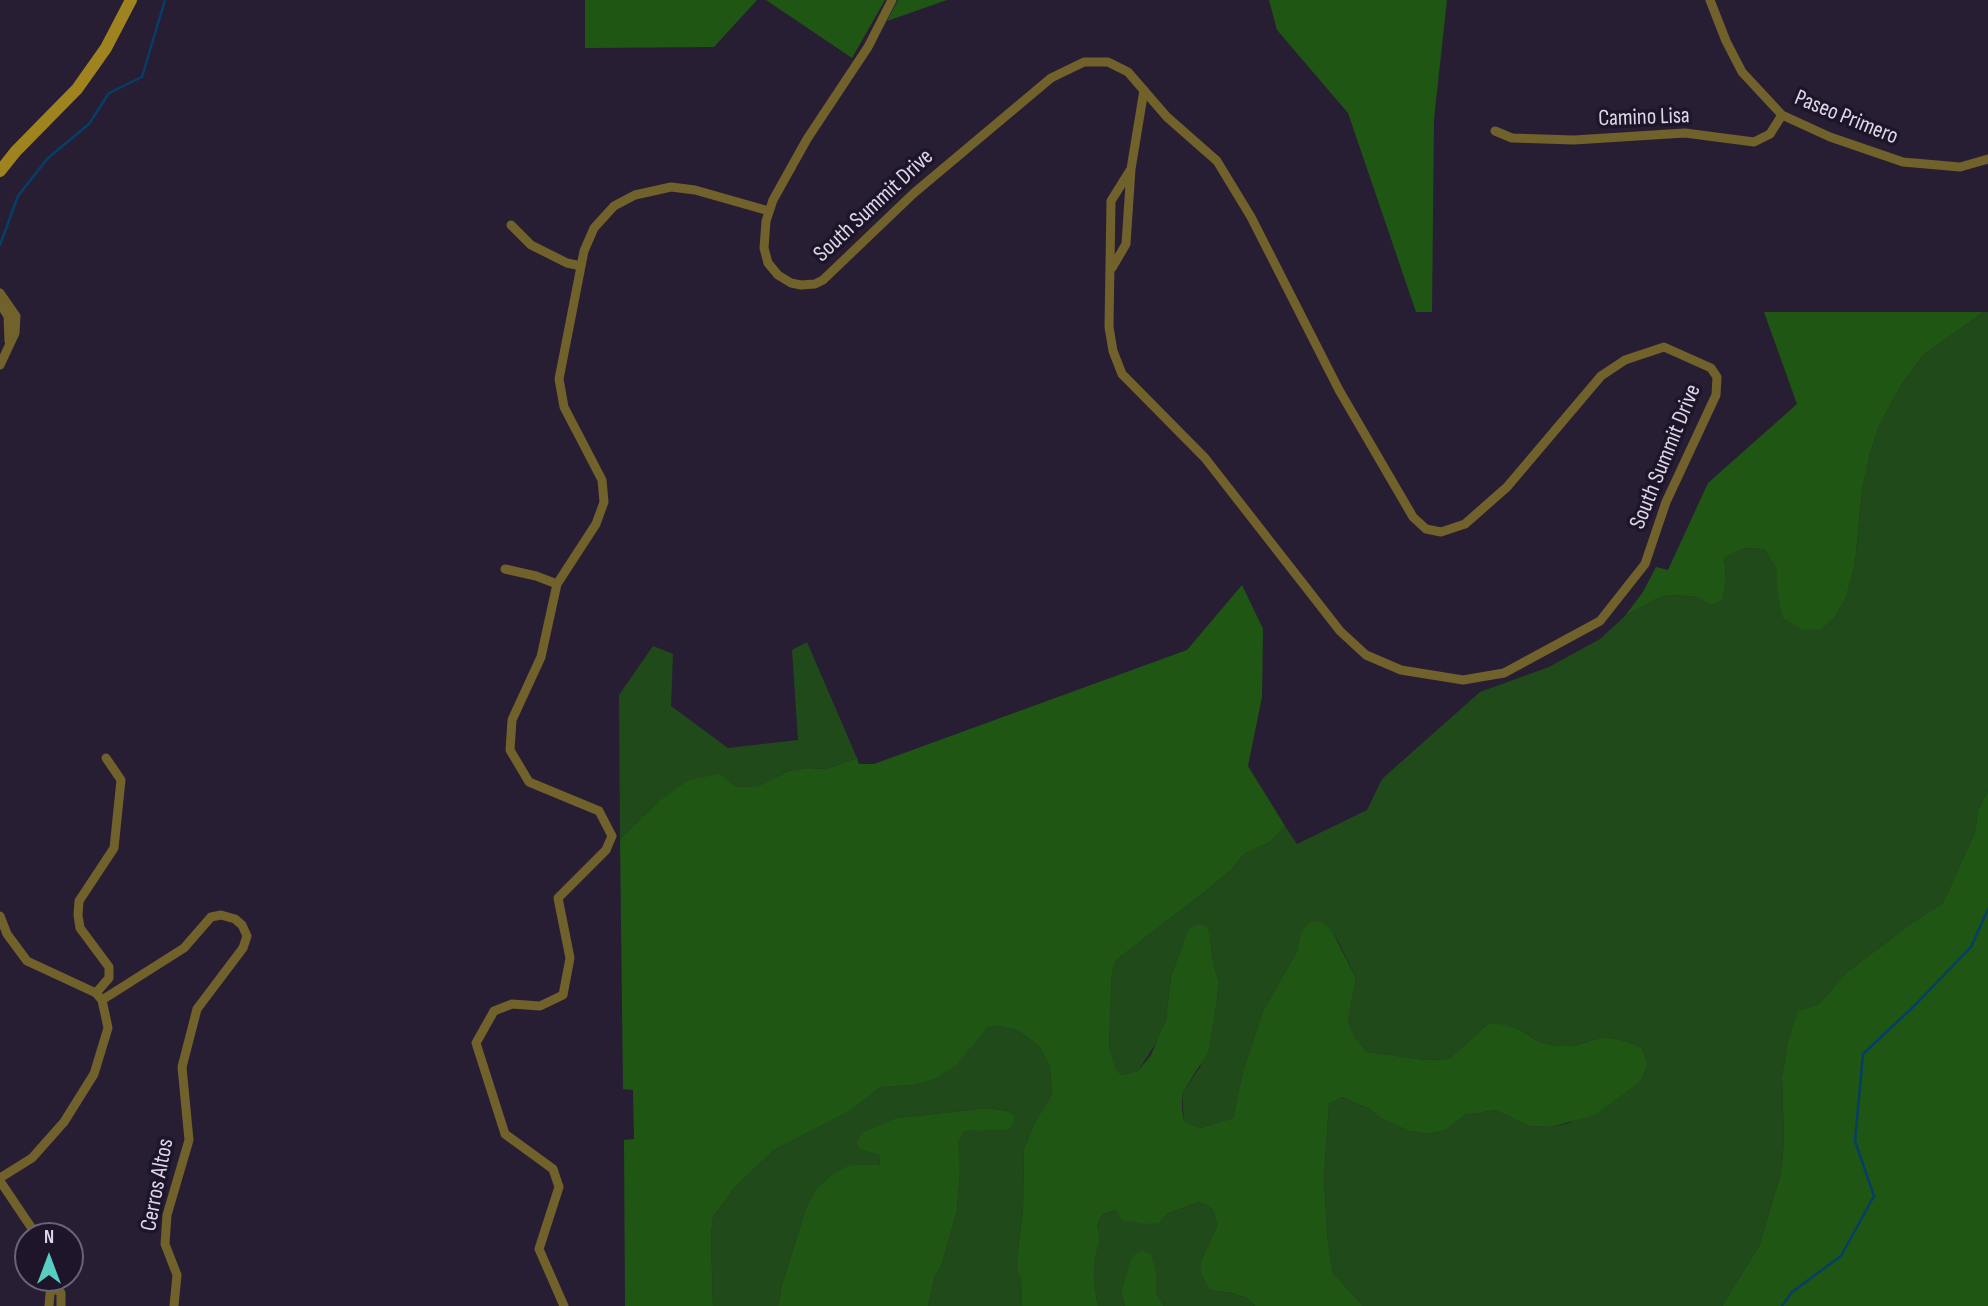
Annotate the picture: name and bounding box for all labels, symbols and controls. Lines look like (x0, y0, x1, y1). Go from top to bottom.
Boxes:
street label: Paseo Primero (1790, 85, 1902, 151)
street label: Camino Lisa (1598, 103, 1690, 133)
street label: South Summit Drive (808, 144, 940, 268)
street label: South Summit Drive (1624, 381, 1708, 533)
street label: Cerros Altos (136, 1136, 180, 1234)
north arrow (14, 1222, 84, 1292)
text: N (44, 1226, 54, 1249)

